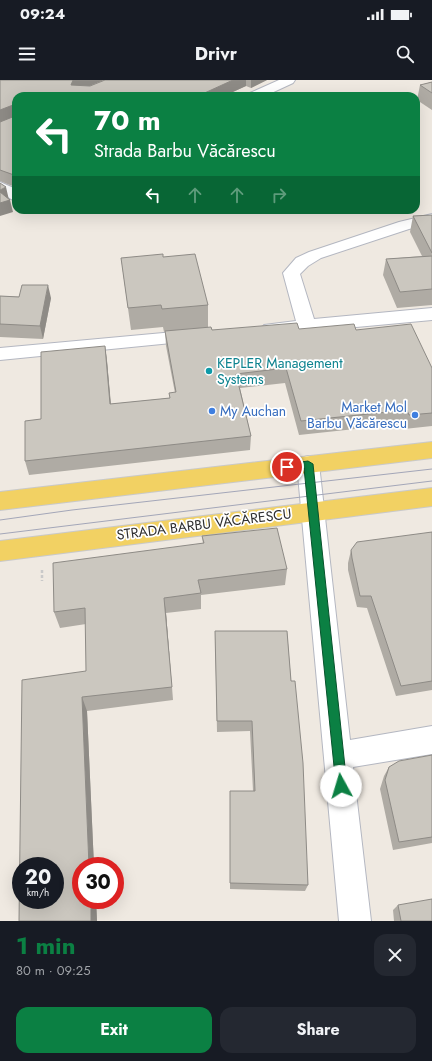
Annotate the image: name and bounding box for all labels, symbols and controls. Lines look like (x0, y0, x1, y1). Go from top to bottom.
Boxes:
text: 09:24 (20, 3, 65, 25)
text: Drivr (195, 41, 237, 67)
icon: menu (16, 43, 38, 65)
icon: search (394, 43, 416, 65)
text: 70 m (94, 100, 161, 141)
icon: left (28, 108, 80, 160)
text: Strada Barbu Văcărescu (94, 138, 276, 164)
icon: left (142, 184, 164, 206)
icon: ahead (184, 184, 206, 206)
icon: ahead (226, 184, 248, 206)
icon: right (268, 184, 290, 206)
place label: KEPLER Management Systems (217, 353, 343, 389)
marker: KEPLER Management Systems (204, 366, 214, 376)
place label: Market Mol Barbu Văcărescu (307, 397, 407, 433)
place label: My Auchan (220, 401, 286, 421)
marker: My Auchan (207, 406, 217, 416)
marker: Market Mol Barbu Văcărescu (410, 410, 420, 420)
pin (270, 450, 304, 484)
icon: arrive (276, 456, 298, 478)
street label: STRADA BARBU VĂCĂRESCU (115, 503, 293, 545)
position arrow (320, 765, 362, 807)
speed limit sign: 30 (72, 857, 124, 909)
text: 20 (25, 863, 51, 892)
text: km/h (27, 885, 49, 900)
text: 1 min (16, 928, 76, 963)
button: close (374, 934, 416, 976)
text: 80 m · 09:25 (16, 961, 91, 980)
button: Exit (16, 1007, 212, 1053)
button: Share (220, 1007, 416, 1053)

